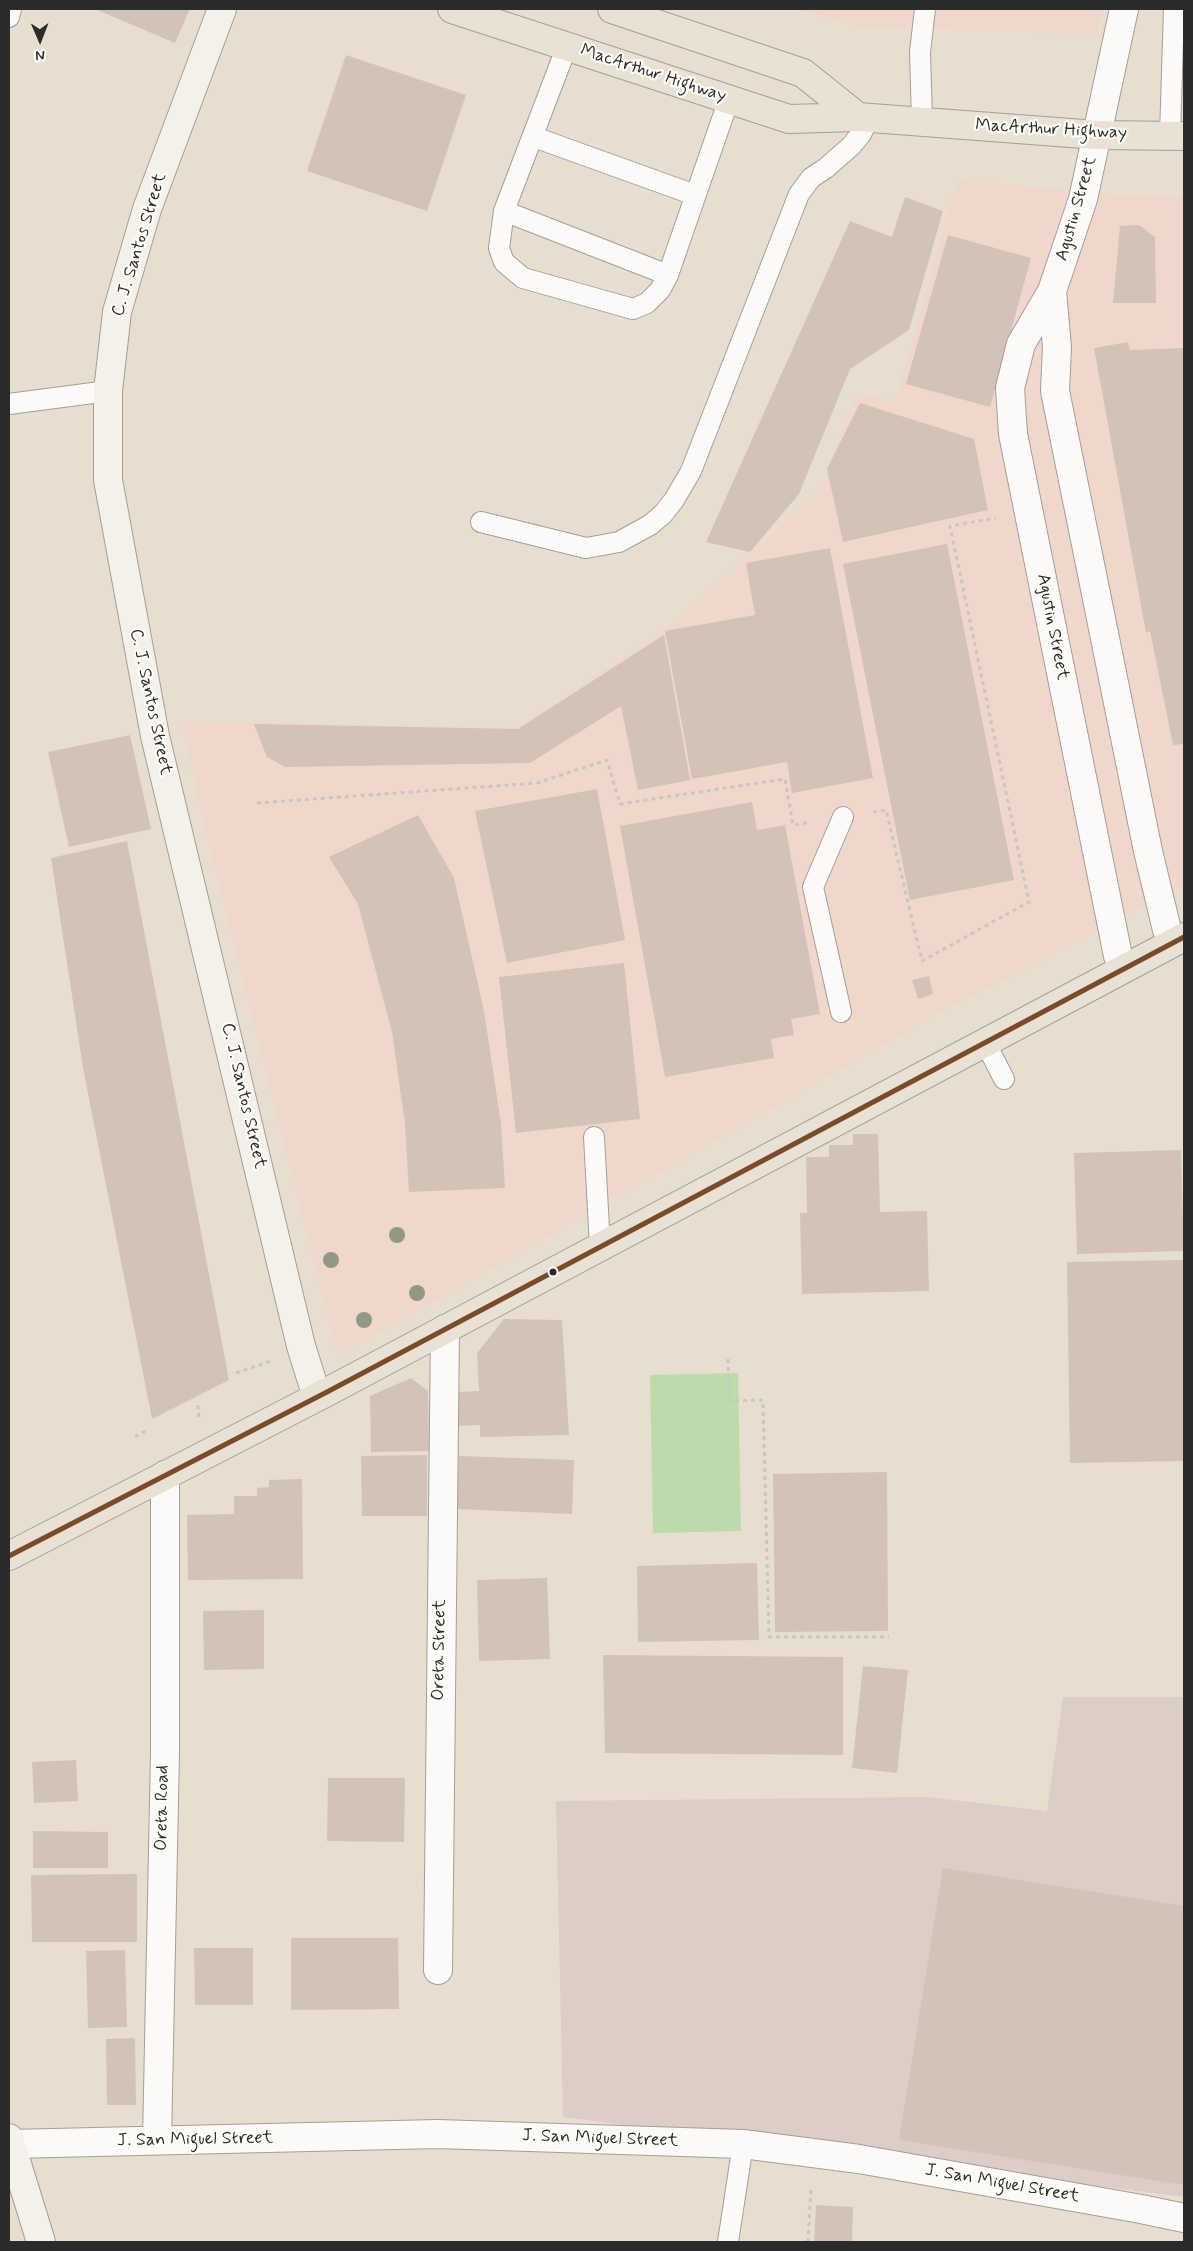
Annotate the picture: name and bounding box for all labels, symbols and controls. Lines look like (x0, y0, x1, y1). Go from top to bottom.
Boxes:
north arrow (15, 15, 65, 65)
street label: MacArthur Highway (577, 40, 729, 108)
text: N (35, 46, 45, 64)
street label: MacArthur Highway (975, 115, 1127, 145)
street label: Agustin Street (1052, 154, 1102, 264)
street label: C. J. Santos Street (108, 171, 172, 319)
street label: Agustin Street (1031, 572, 1073, 682)
street label: C. J. Santos Street (124, 627, 176, 777)
street label: C. J. Santos Street (216, 1021, 270, 1171)
unlabelled marker (548, 1267, 558, 1277)
street label: Oreta Street (428, 1599, 452, 1701)
street label: Oreta Road (151, 1765, 175, 1851)
street label: J. San Miguel Street (522, 2125, 678, 2153)
street label: J. San Miguel Street (117, 2128, 273, 2152)
street label: J. San Miguel Street (923, 2160, 1081, 2208)

